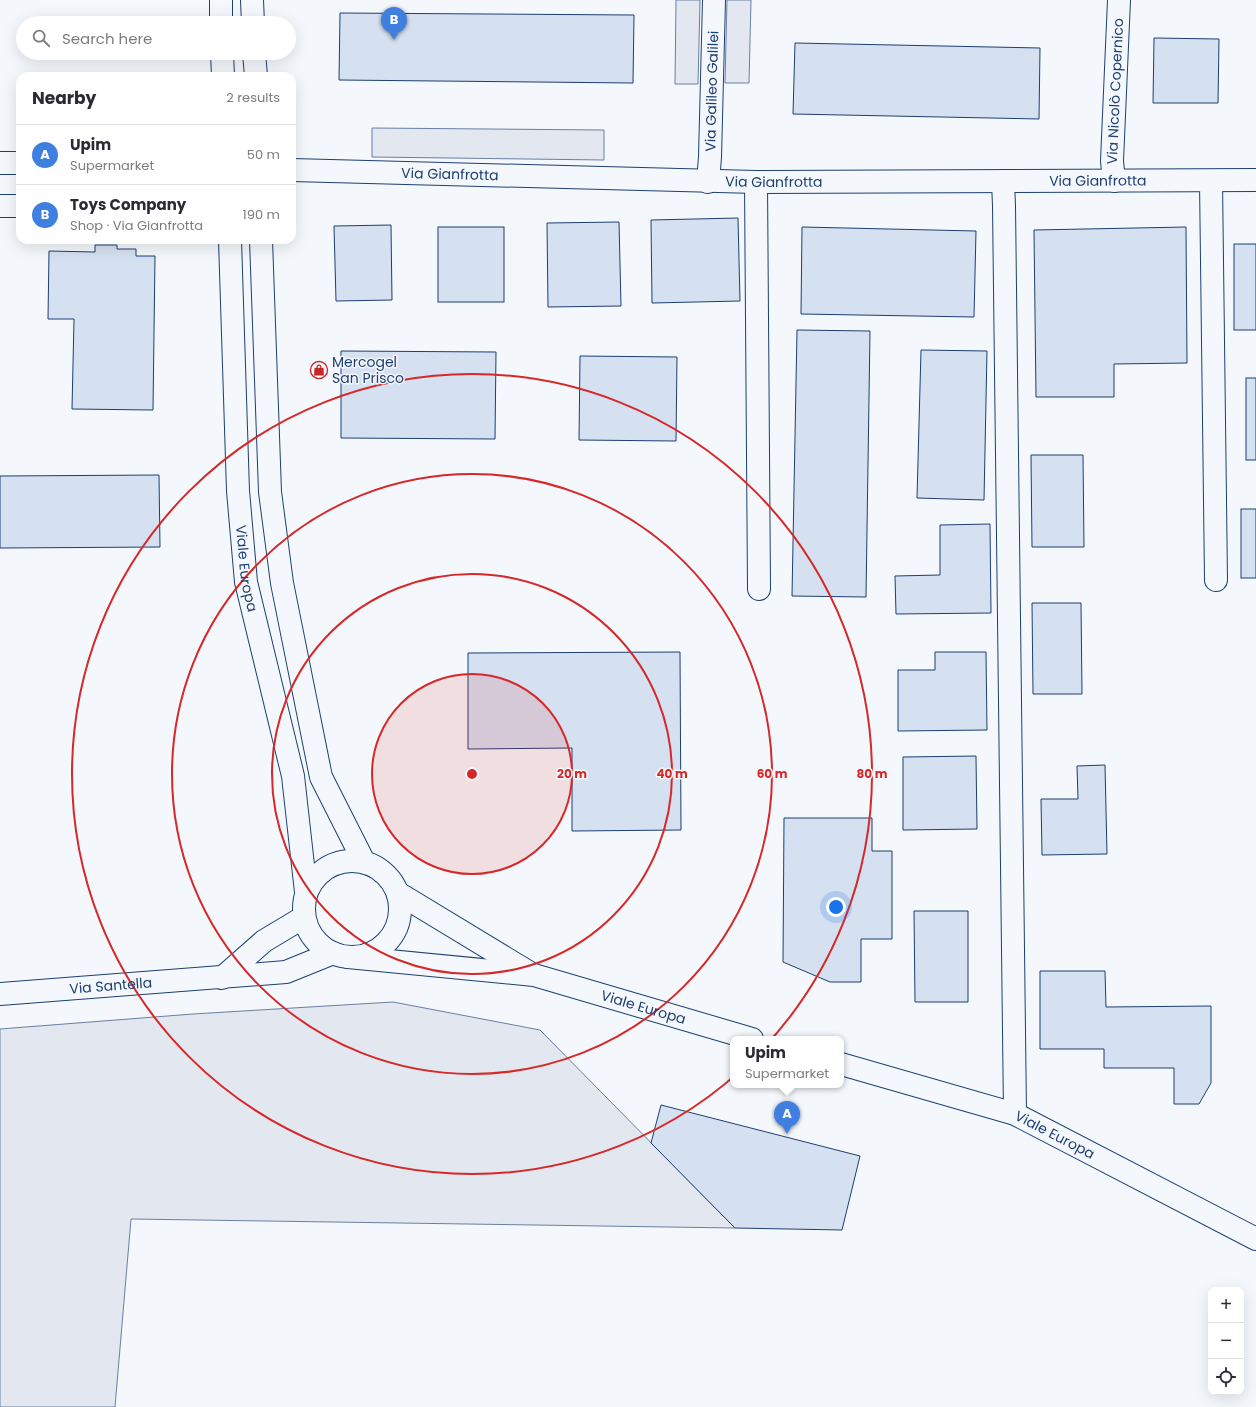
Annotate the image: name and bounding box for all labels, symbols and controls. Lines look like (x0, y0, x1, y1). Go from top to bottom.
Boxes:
pin: B (381, 7, 407, 40)
search box (16, 16, 296, 60)
street label: Via Nicolò Copernico (1102, 18, 1128, 165)
icon: search (30, 27, 52, 49)
text: Search here (62, 28, 152, 49)
street label: Via Galileo Galilei (700, 30, 723, 152)
text: Nearby (32, 86, 96, 110)
text: 2 results (226, 88, 280, 107)
text: Upim (70, 134, 111, 155)
text: A (40, 145, 50, 164)
text: 50 m (247, 145, 280, 164)
text: Supermarket (70, 156, 154, 175)
street label: Via Gianfrotta (401, 163, 499, 185)
street label: Via Gianfrotta (1049, 170, 1147, 191)
street label: Via Gianfrotta (725, 171, 823, 192)
text: Toys Company (70, 194, 186, 215)
text: B (41, 205, 49, 224)
text: 190 m (243, 205, 280, 224)
text: Shop · Via Gianfrotta (70, 216, 203, 235)
place label: Mercogel San Prisco (332, 352, 404, 388)
shop icon: Mercogel San Prisco (309, 360, 329, 380)
street label: Viale Europa (231, 524, 263, 614)
text: 20 m (557, 765, 587, 782)
text: 40 m (656, 765, 688, 782)
text: 60 m (757, 765, 788, 782)
text: 80 m (857, 765, 888, 782)
centre of rings (465, 767, 479, 781)
your location (826, 897, 846, 917)
street label: Via Santella (69, 972, 153, 999)
street label: Viale Europa (599, 985, 688, 1029)
popup (730, 1036, 844, 1088)
text: Upim (745, 1042, 786, 1063)
text: Supermarket (745, 1064, 829, 1083)
pin: A (774, 1101, 800, 1134)
street label: Viale Europa (1011, 1106, 1098, 1164)
map controls (1208, 1287, 1244, 1395)
button: + (1208, 1287, 1244, 1323)
button: − (1208, 1323, 1244, 1359)
button: locate (1208, 1359, 1244, 1395)

